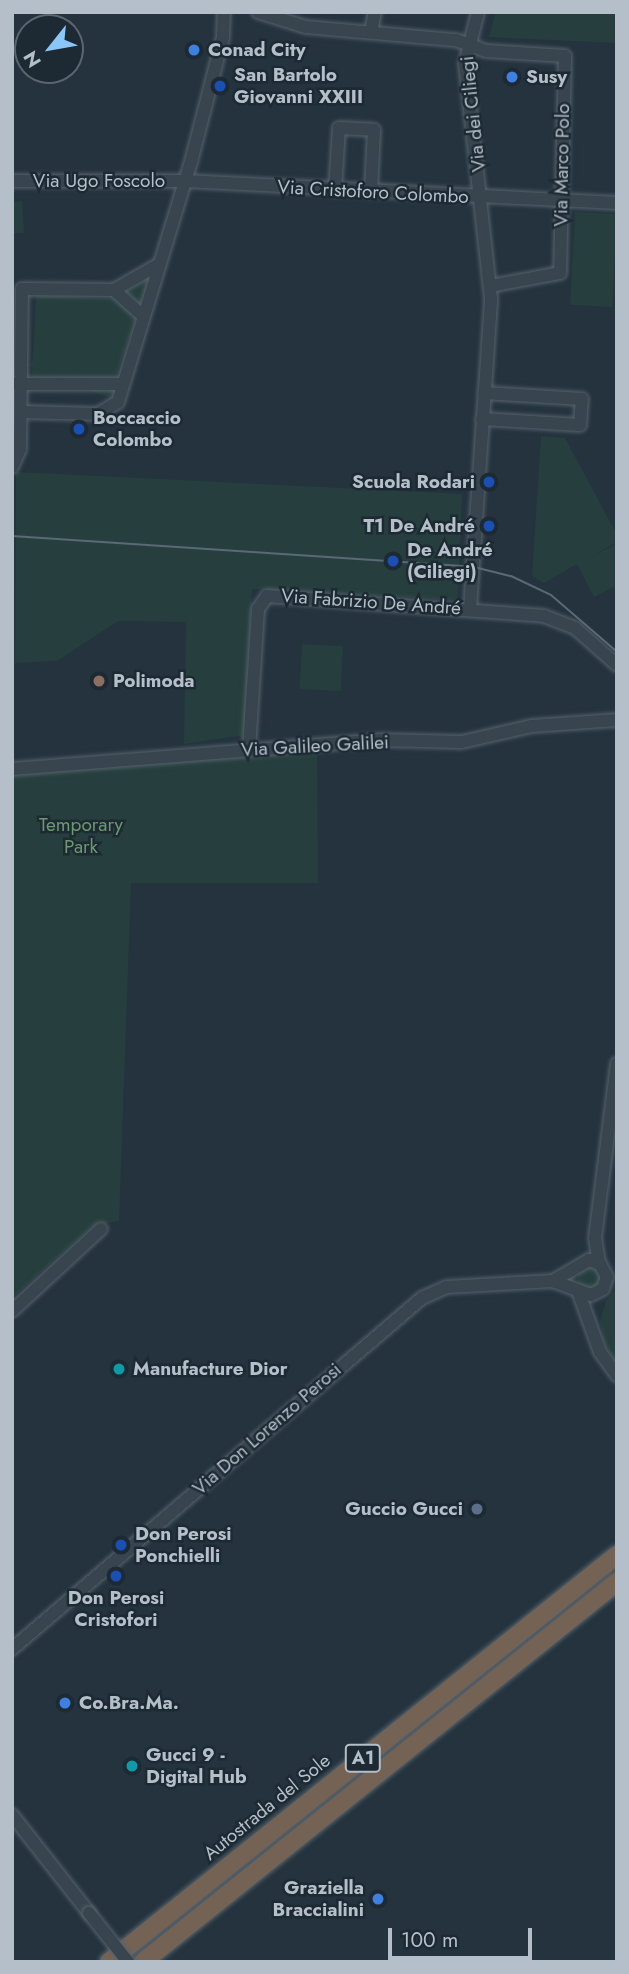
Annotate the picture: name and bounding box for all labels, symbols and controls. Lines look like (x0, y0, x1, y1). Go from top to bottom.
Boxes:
north arrow (14, 14, 84, 84)
place label: Conad City (208, 39, 306, 61)
marker: Conad City (186, 42, 202, 58)
text: N (17, 46, 48, 72)
street label: Via dei Ciliegi (456, 55, 490, 173)
place label: San Bartolo Giovanni XXIII (234, 64, 363, 108)
place label: Susy (526, 66, 567, 88)
marker: Susy (504, 69, 520, 85)
marker: San Bartolo Giovanni XXIII (212, 78, 228, 94)
street label: Via Marco Polo (550, 103, 574, 227)
street label: Via Ugo Foscolo (33, 170, 165, 192)
street label: Via Cristoforo Colombo (277, 176, 469, 208)
place label: Boccaccio Colombo (93, 407, 181, 451)
marker: Boccaccio Colombo (71, 421, 87, 437)
place label: Scuola Rodari (352, 471, 475, 493)
marker: Scuola Rodari (481, 474, 497, 490)
place label: T1 De André (363, 515, 475, 537)
marker: T1 De André (481, 518, 497, 534)
place label: De André (Ciliegi) (407, 539, 493, 583)
marker: De André (Ciliegi) (385, 553, 401, 569)
street label: Via Fabrizio De André (280, 584, 462, 620)
place label: Polimoda (113, 670, 195, 692)
marker: Polimoda (91, 673, 107, 689)
street label: Via Galileo Galilei (241, 731, 389, 761)
park label: Temporary Park (39, 814, 123, 858)
place label: Manufacture Dior (133, 1358, 287, 1380)
street label: Via Don Lorenzo Perosi (188, 1358, 346, 1500)
marker: Manufacture Dior (111, 1361, 127, 1377)
place label: Guccio Gucci (345, 1498, 463, 1520)
marker: Guccio Gucci (469, 1501, 485, 1517)
place label: Don Perosi Ponchielli (135, 1523, 232, 1567)
marker: Don Perosi Ponchielli (113, 1537, 129, 1553)
marker: Don Perosi Cristofori (108, 1568, 124, 1584)
place label: Don Perosi Cristofori (68, 1587, 164, 1631)
place label: Co.Bra.Ma. (79, 1692, 179, 1714)
marker: Co.Bra.Ma. (57, 1695, 73, 1711)
place label: Gucci 9 - Digital Hub (146, 1744, 247, 1788)
road number: A1 (344, 1744, 382, 1772)
street label: Autostrada del Sole (199, 1749, 335, 1865)
marker: Gucci 9 - Digital Hub (124, 1758, 140, 1774)
place label: Graziella Braccialini (273, 1877, 364, 1921)
marker: Graziella Braccialini (370, 1891, 386, 1907)
scale bar (391, 1914, 534, 1958)
text: 100 m (401, 1925, 458, 1955)

